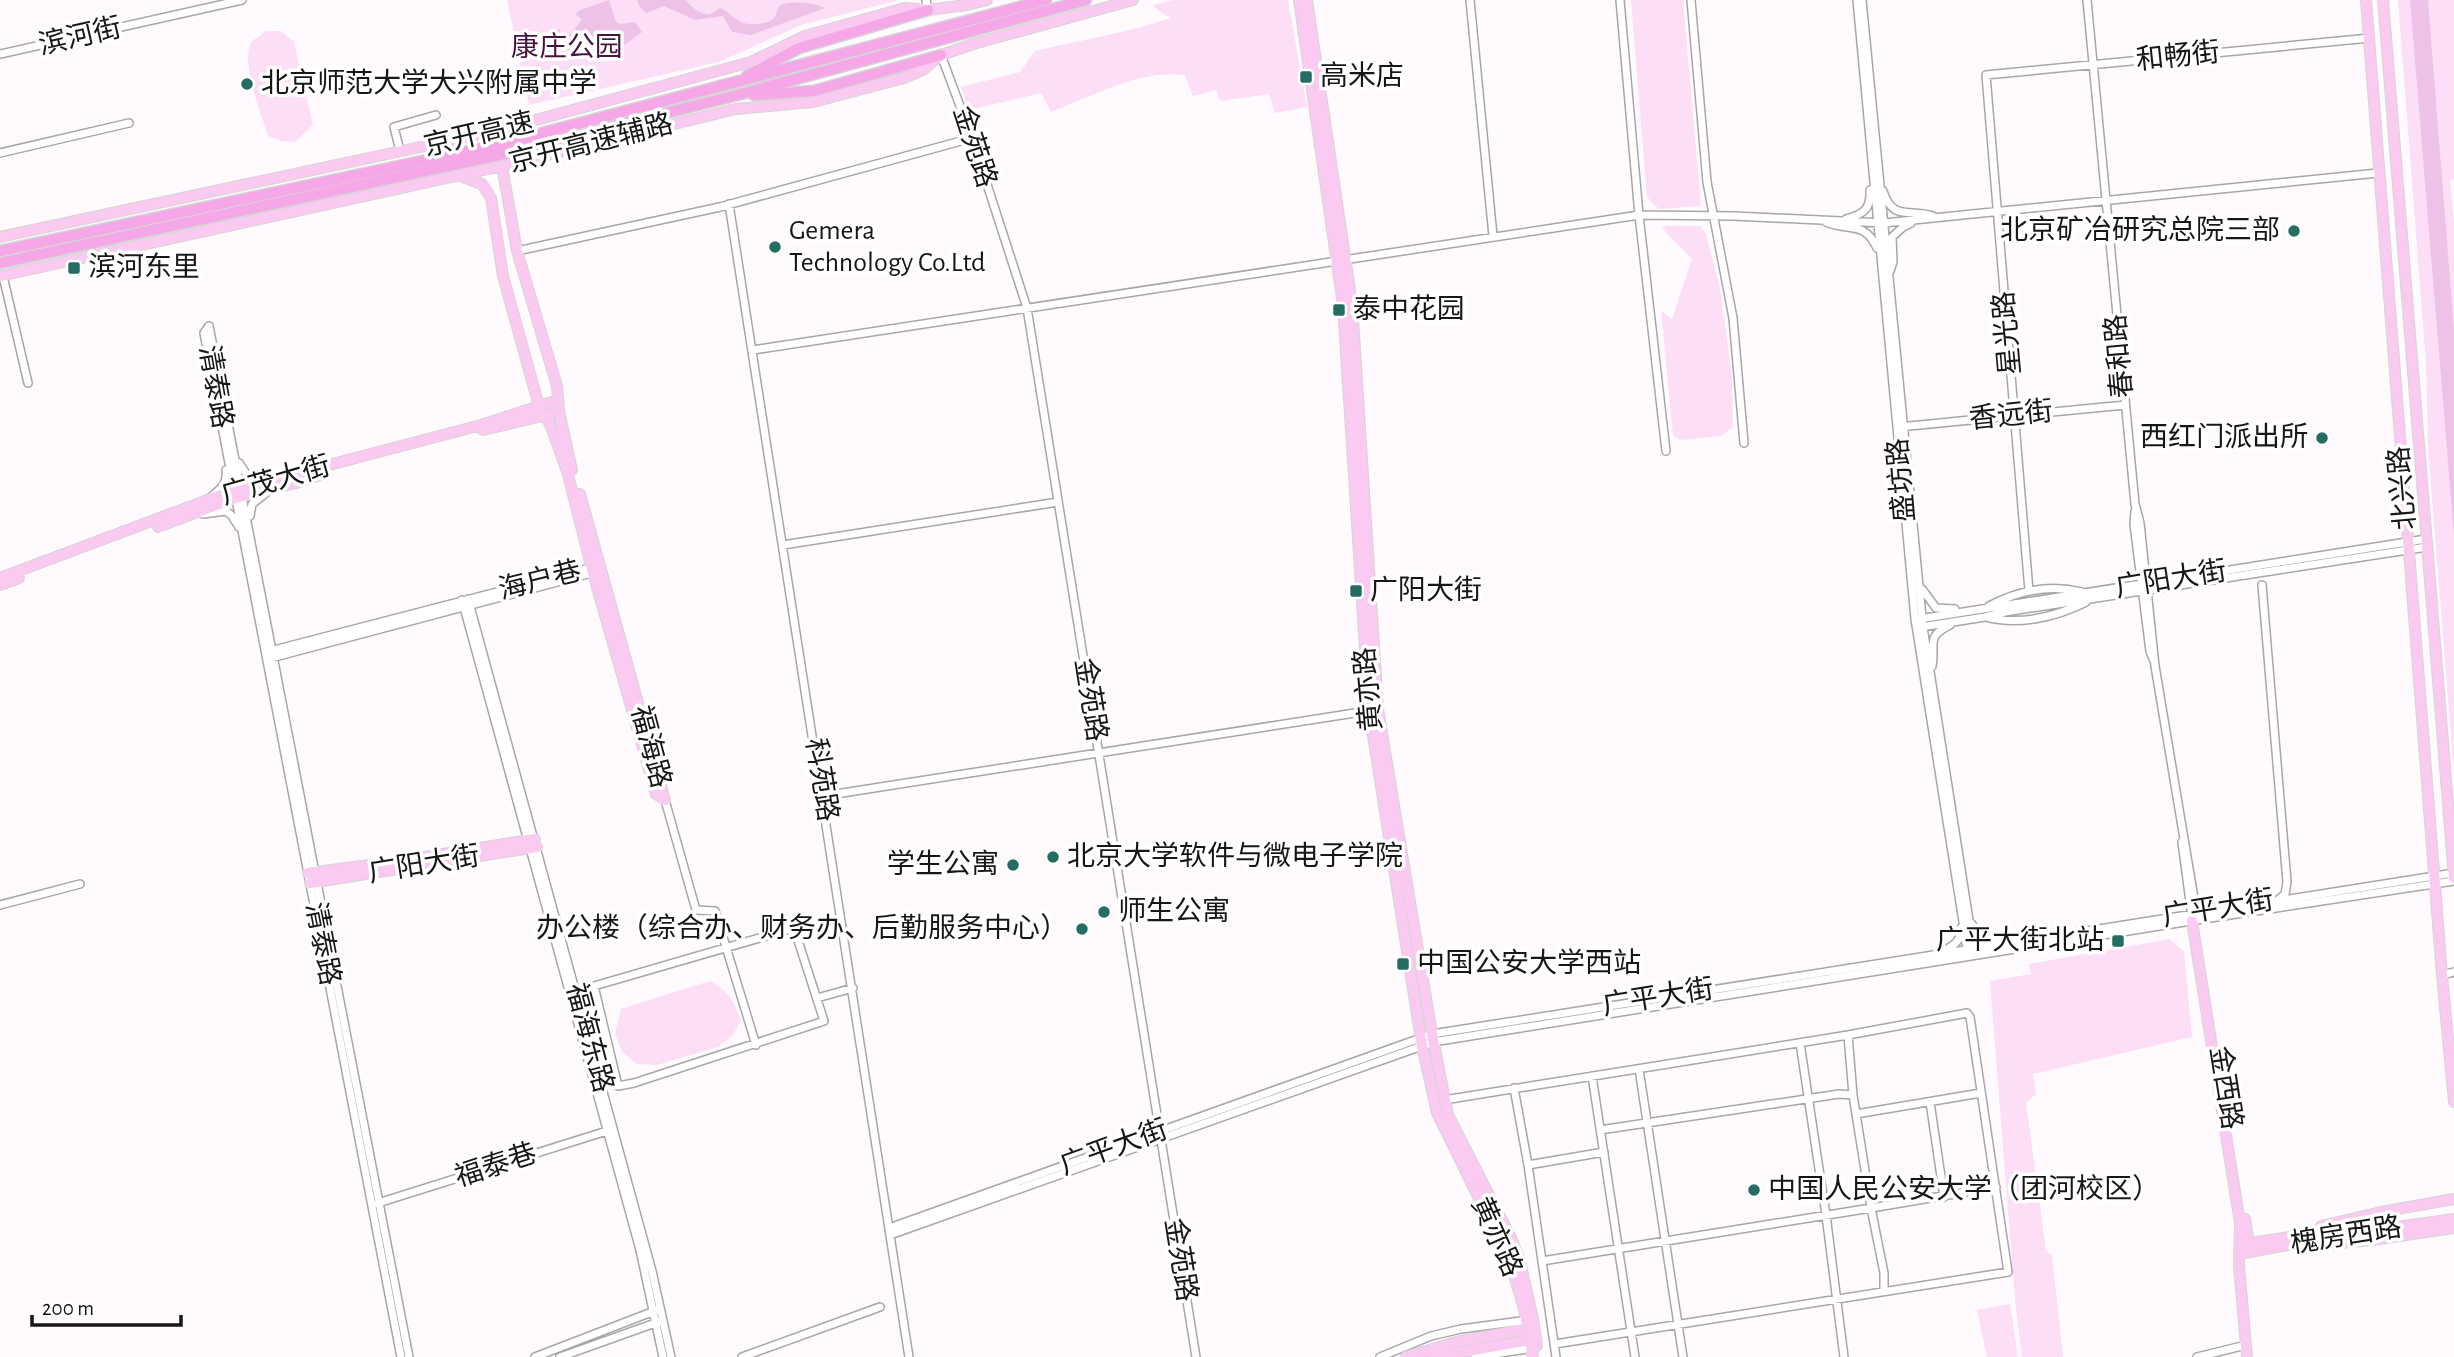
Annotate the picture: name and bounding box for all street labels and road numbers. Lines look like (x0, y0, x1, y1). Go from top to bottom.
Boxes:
street label: 滨河街 (35, 12, 124, 60)
street label: 和畅街 (2135, 37, 2221, 75)
street label: 金苑路 (948, 102, 1002, 191)
street label: 京开高速 (421, 107, 537, 161)
street label: 京开高速辅路 (506, 108, 676, 178)
street label: 星光路 (1988, 290, 2026, 376)
street label: 春和路 (2100, 313, 2138, 399)
street label: 清泰路 (194, 343, 238, 431)
street label: 香远街 (1968, 396, 2054, 434)
street label: 盛坊路 (1882, 437, 1920, 523)
street label: 北兴路 (2383, 445, 2421, 531)
street label: 广茂大街 (218, 450, 334, 510)
street label: 海户巷 (495, 555, 584, 605)
street label: 广阳大街 (2113, 555, 2229, 603)
street label: 黄亦路 (1349, 646, 1387, 732)
street label: 金苑路 (1070, 656, 1112, 744)
street label: 福海路 (626, 702, 676, 791)
street label: 科苑路 (801, 736, 843, 824)
street label: 广阳大街 (366, 840, 482, 888)
street label: 广平大街 (2160, 884, 2276, 932)
street label: 清泰路 (300, 900, 346, 988)
street label: 广平大街 (1600, 973, 1716, 1021)
street label: 福海东路 (561, 980, 619, 1096)
street label: 金西路 (2205, 1044, 2247, 1132)
street label: 广平大街 (1056, 1114, 1171, 1180)
street label: 福泰巷 (451, 1138, 540, 1192)
street label: 黄亦路 (1466, 1192, 1528, 1281)
street label: 槐房西路 (2288, 1211, 2404, 1259)
street label: 金苑路 (1160, 1216, 1202, 1304)

